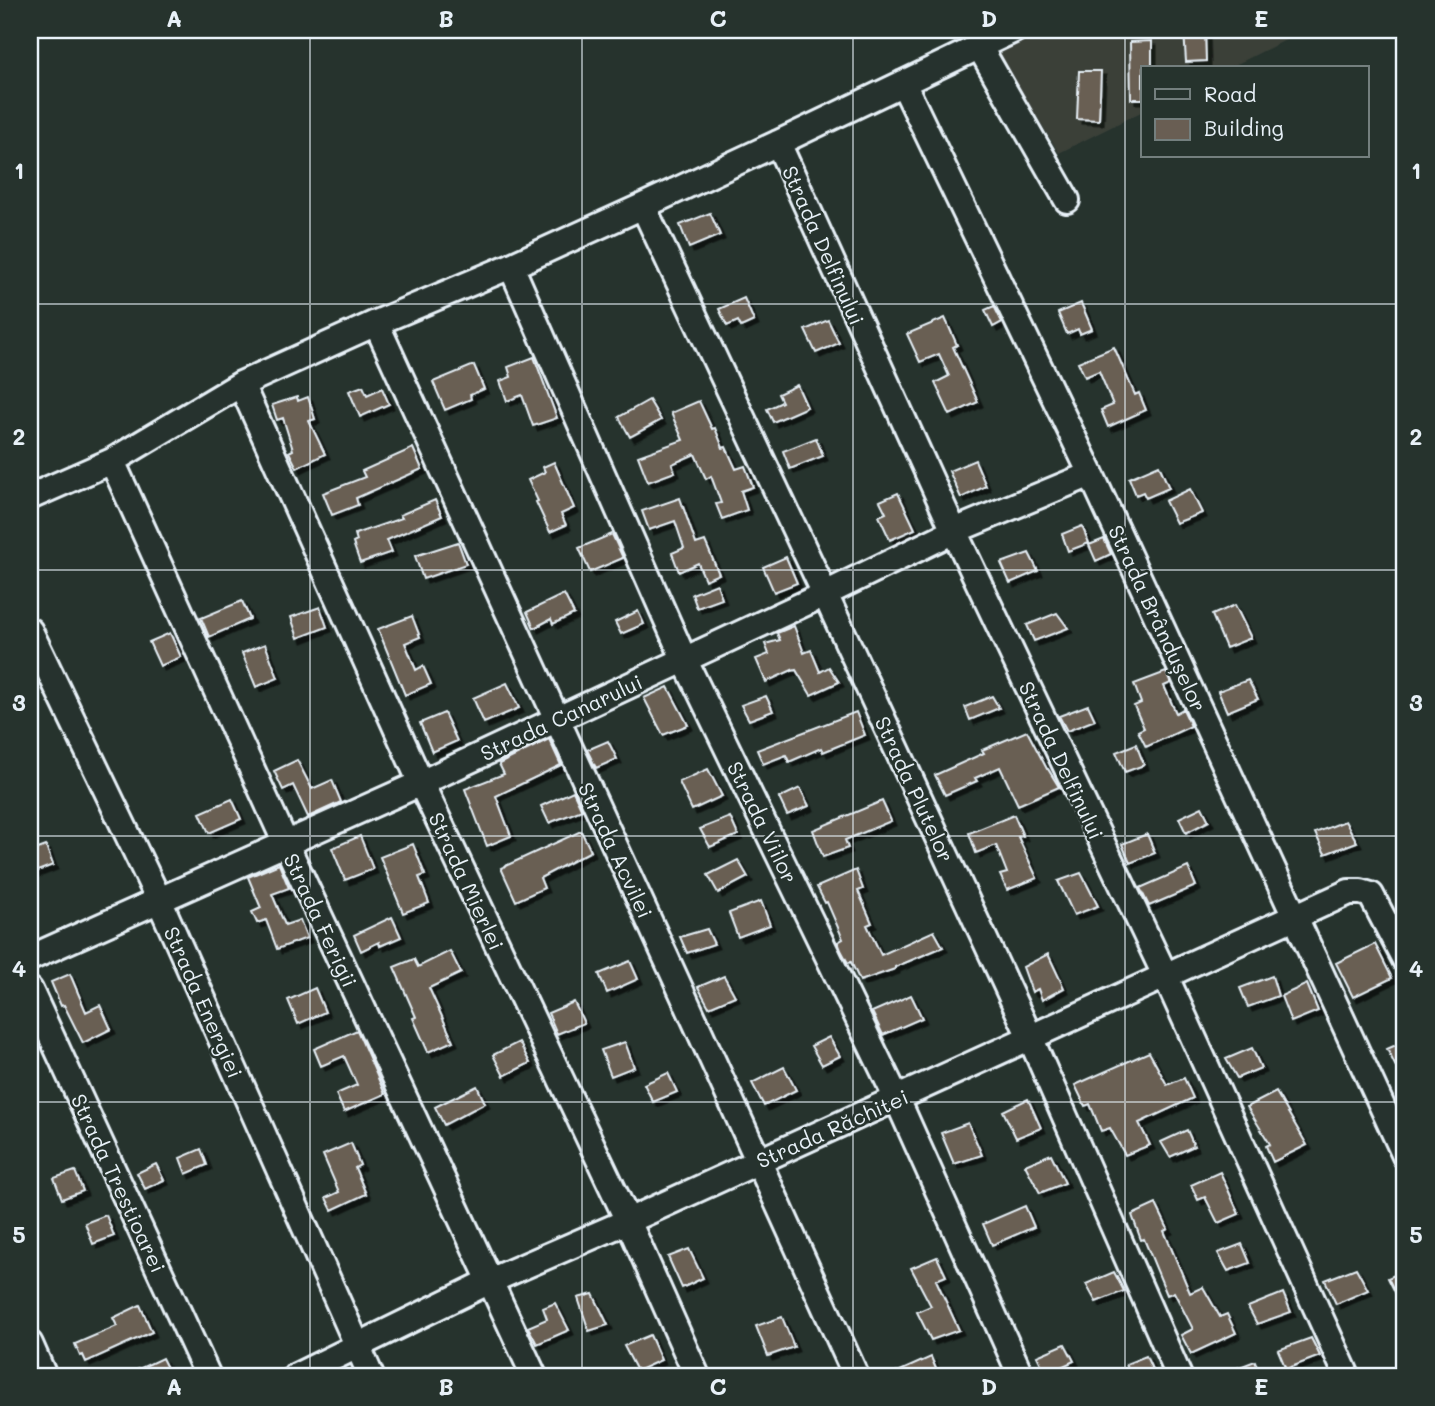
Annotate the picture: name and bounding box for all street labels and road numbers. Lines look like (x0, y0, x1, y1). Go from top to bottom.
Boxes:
street label: Strada Delfinului (777, 161, 871, 329)
street label: Strada Brândușelor (1102, 520, 1213, 716)
street label: Strada Canarului (476, 668, 646, 766)
street label: Strada Delfinului (1014, 677, 1110, 843)
street label: Strada Plutelor (869, 712, 961, 866)
street label: Strada Viilor (722, 757, 804, 887)
street label: Strada Acvilei (573, 778, 659, 922)
street label: Strada Mierlei (423, 808, 511, 954)
street label: Strada Ferigii (278, 849, 364, 991)
street label: Strada Energiei (159, 922, 249, 1082)
street label: Strada Răchitei (752, 1082, 912, 1174)
street label: Strada Trestioarei (66, 1089, 172, 1277)

